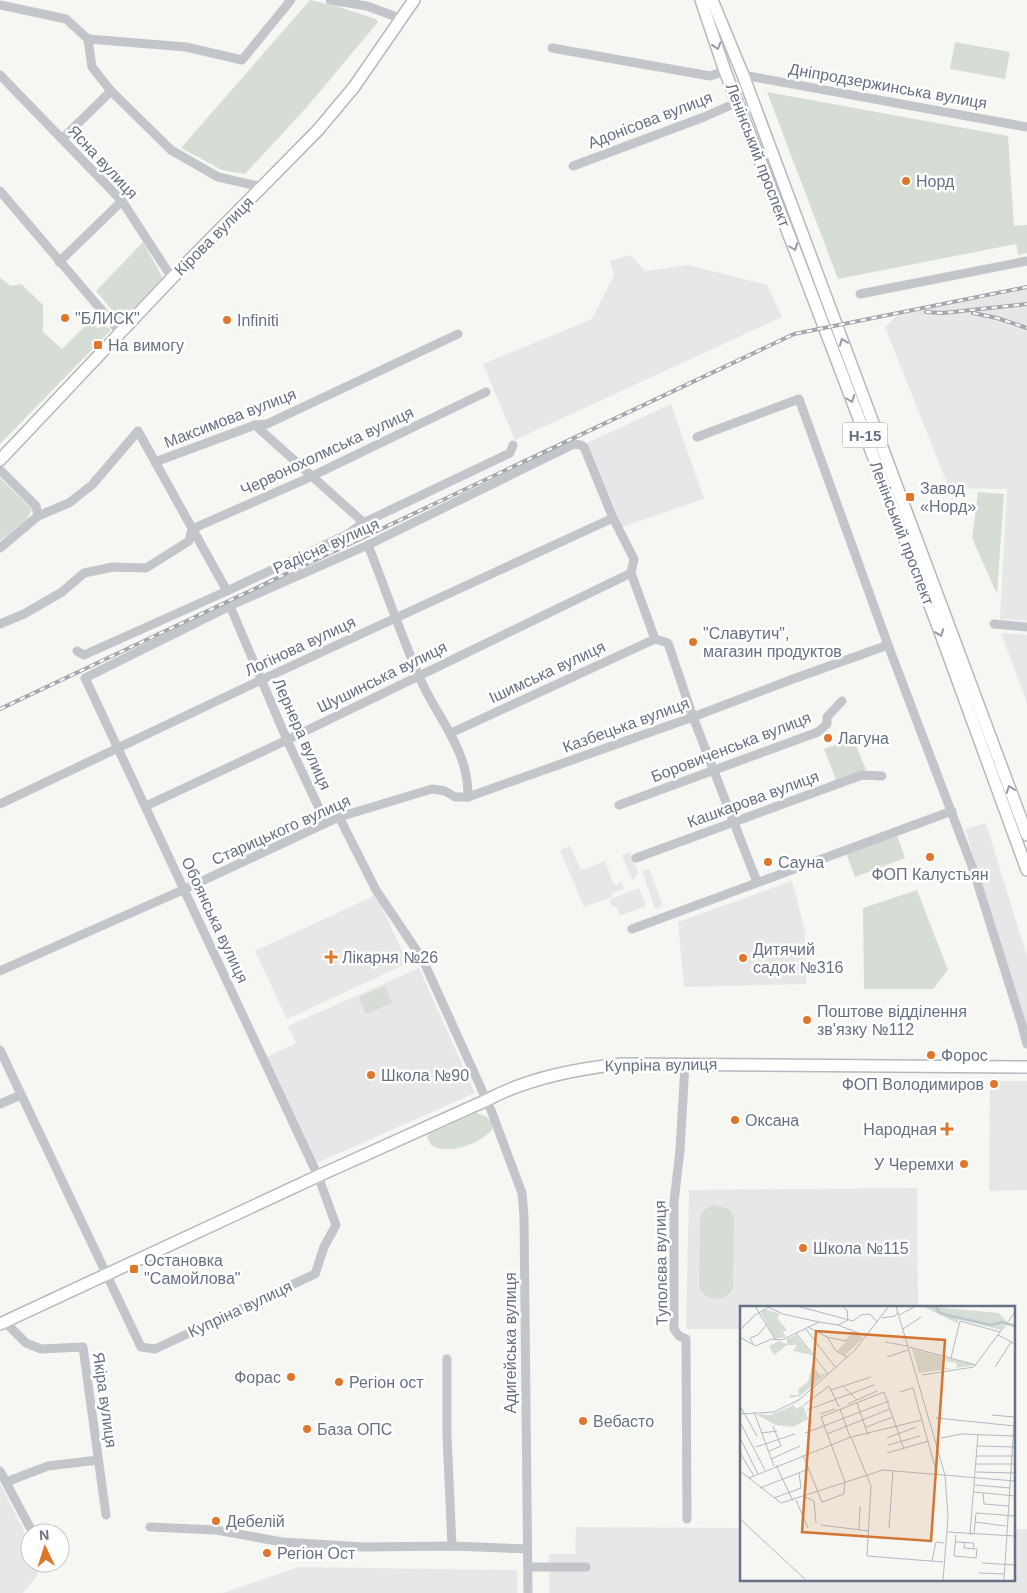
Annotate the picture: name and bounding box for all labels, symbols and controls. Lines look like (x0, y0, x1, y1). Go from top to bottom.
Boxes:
one-way arrow (712, 41, 722, 50)
street label: Дніпродзержинська вулиця (788, 60, 988, 112)
street label: Ленінський проспект (723, 81, 794, 230)
street label: Адонісова вулиця (585, 88, 715, 152)
street label: Ясна вулиця (65, 122, 141, 202)
place label: Норд (916, 173, 955, 190)
marker: Норд (900, 175, 912, 187)
street label: Кірова вулиця (171, 193, 257, 279)
one-way arrow (788, 242, 798, 251)
place label: "БЛИСК" (75, 310, 140, 327)
marker: "БЛИСК" (59, 312, 71, 324)
place label: Infiniti (237, 312, 279, 329)
marker: Infiniti (221, 314, 233, 326)
place label: На вимогу (108, 337, 184, 354)
one-way arrow (839, 338, 849, 347)
marker: На вимогу (92, 339, 104, 351)
street label: Максимова вулиця (162, 385, 298, 451)
one-way arrow (845, 394, 855, 403)
street label: Червонохолмська вулиця (238, 403, 416, 499)
road number: Н-15 (842, 422, 888, 448)
street label: Ленінський проспект (867, 459, 938, 608)
place label: Завод «Норд» (920, 480, 976, 515)
marker: Завод «Норд» (904, 491, 916, 503)
street label: Радісна вулиця (270, 515, 382, 577)
street label: Логінова вулиця (242, 613, 358, 679)
place label: "Славутич", магазин продуктов (703, 625, 842, 660)
one-way arrow (934, 628, 944, 636)
marker: "Славутич", магазин продуктов (687, 636, 699, 648)
street label: Шушинська вулиця (314, 638, 450, 716)
street label: Ішимська вулиця (486, 638, 608, 706)
street label: Лернера вулиця (270, 676, 334, 792)
street label: Казбецька вулиця (561, 694, 691, 756)
street label: Боровиченська вулиця (649, 709, 813, 785)
place label: Лагуна (838, 730, 889, 747)
marker: Лагуна (822, 732, 834, 744)
street label: Кашкарова вулиця (685, 767, 821, 831)
one-way arrow (1006, 786, 1016, 794)
street label: Старицького вулиця (209, 792, 353, 868)
marker: ФОП Калустьян (924, 851, 936, 863)
street label: Обоянська вулиця (178, 854, 252, 986)
place label: Сауна (778, 854, 824, 871)
marker: Сауна (762, 856, 774, 868)
place label: ФОП Калустьян (871, 866, 989, 883)
place label: Дитячий садок №316 (753, 941, 844, 976)
place label: Лікарня №26 (342, 949, 438, 966)
marker: Лікарня №26 (324, 950, 338, 964)
marker: Дитячий садок №316 (737, 952, 749, 964)
place label: Поштове відділення зв'язку №112 (817, 1003, 967, 1038)
marker: Поштове відділення зв'язку №112 (801, 1014, 813, 1026)
place label: Форос (941, 1047, 988, 1064)
marker: Форос (925, 1049, 937, 1061)
street label: Купріна вулиця (605, 1056, 717, 1074)
place label: Школа №90 (381, 1067, 469, 1084)
marker: Школа №90 (365, 1069, 377, 1081)
place label: ФОП Володимиров (842, 1076, 984, 1093)
marker: ФОП Володимиров (988, 1078, 1000, 1090)
place label: Оксана (745, 1112, 799, 1129)
marker: Оксана (729, 1114, 741, 1126)
place label: Народная (863, 1121, 937, 1138)
marker: Народная (941, 1123, 953, 1135)
place label: У Черемхи (874, 1156, 954, 1173)
marker: У Черемхи (958, 1158, 970, 1170)
street label: Туполєва вулиця (651, 1200, 671, 1326)
place label: Школа №115 (813, 1240, 909, 1257)
marker: Школа №115 (797, 1242, 809, 1254)
place label: Остановка "Самойлова" (144, 1252, 240, 1287)
marker: Остановка "Самойлова" (128, 1263, 140, 1275)
street label: Адигейська вулиця (502, 1272, 519, 1414)
street label: Купріна вулиця (185, 1278, 295, 1340)
inset map (740, 1306, 1014, 1580)
street label: Якіра вулиця (90, 1351, 120, 1449)
place label: Форас (234, 1369, 281, 1386)
marker: Форас (285, 1371, 297, 1383)
place label: Регіон ост (349, 1374, 424, 1391)
marker: Регіон ост (333, 1376, 345, 1388)
place label: Вебасто (593, 1413, 654, 1430)
marker: Вебасто (577, 1415, 589, 1427)
place label: База ОПС (317, 1421, 392, 1438)
marker: База ОПС (301, 1423, 313, 1435)
place label: Дебелій (226, 1513, 285, 1530)
marker: Дебелій (210, 1515, 222, 1527)
north arrow (20, 1523, 70, 1573)
text: N (38, 1527, 50, 1543)
place label: Регіон Ост (277, 1545, 356, 1562)
marker: Регіон Ост (261, 1547, 273, 1559)

